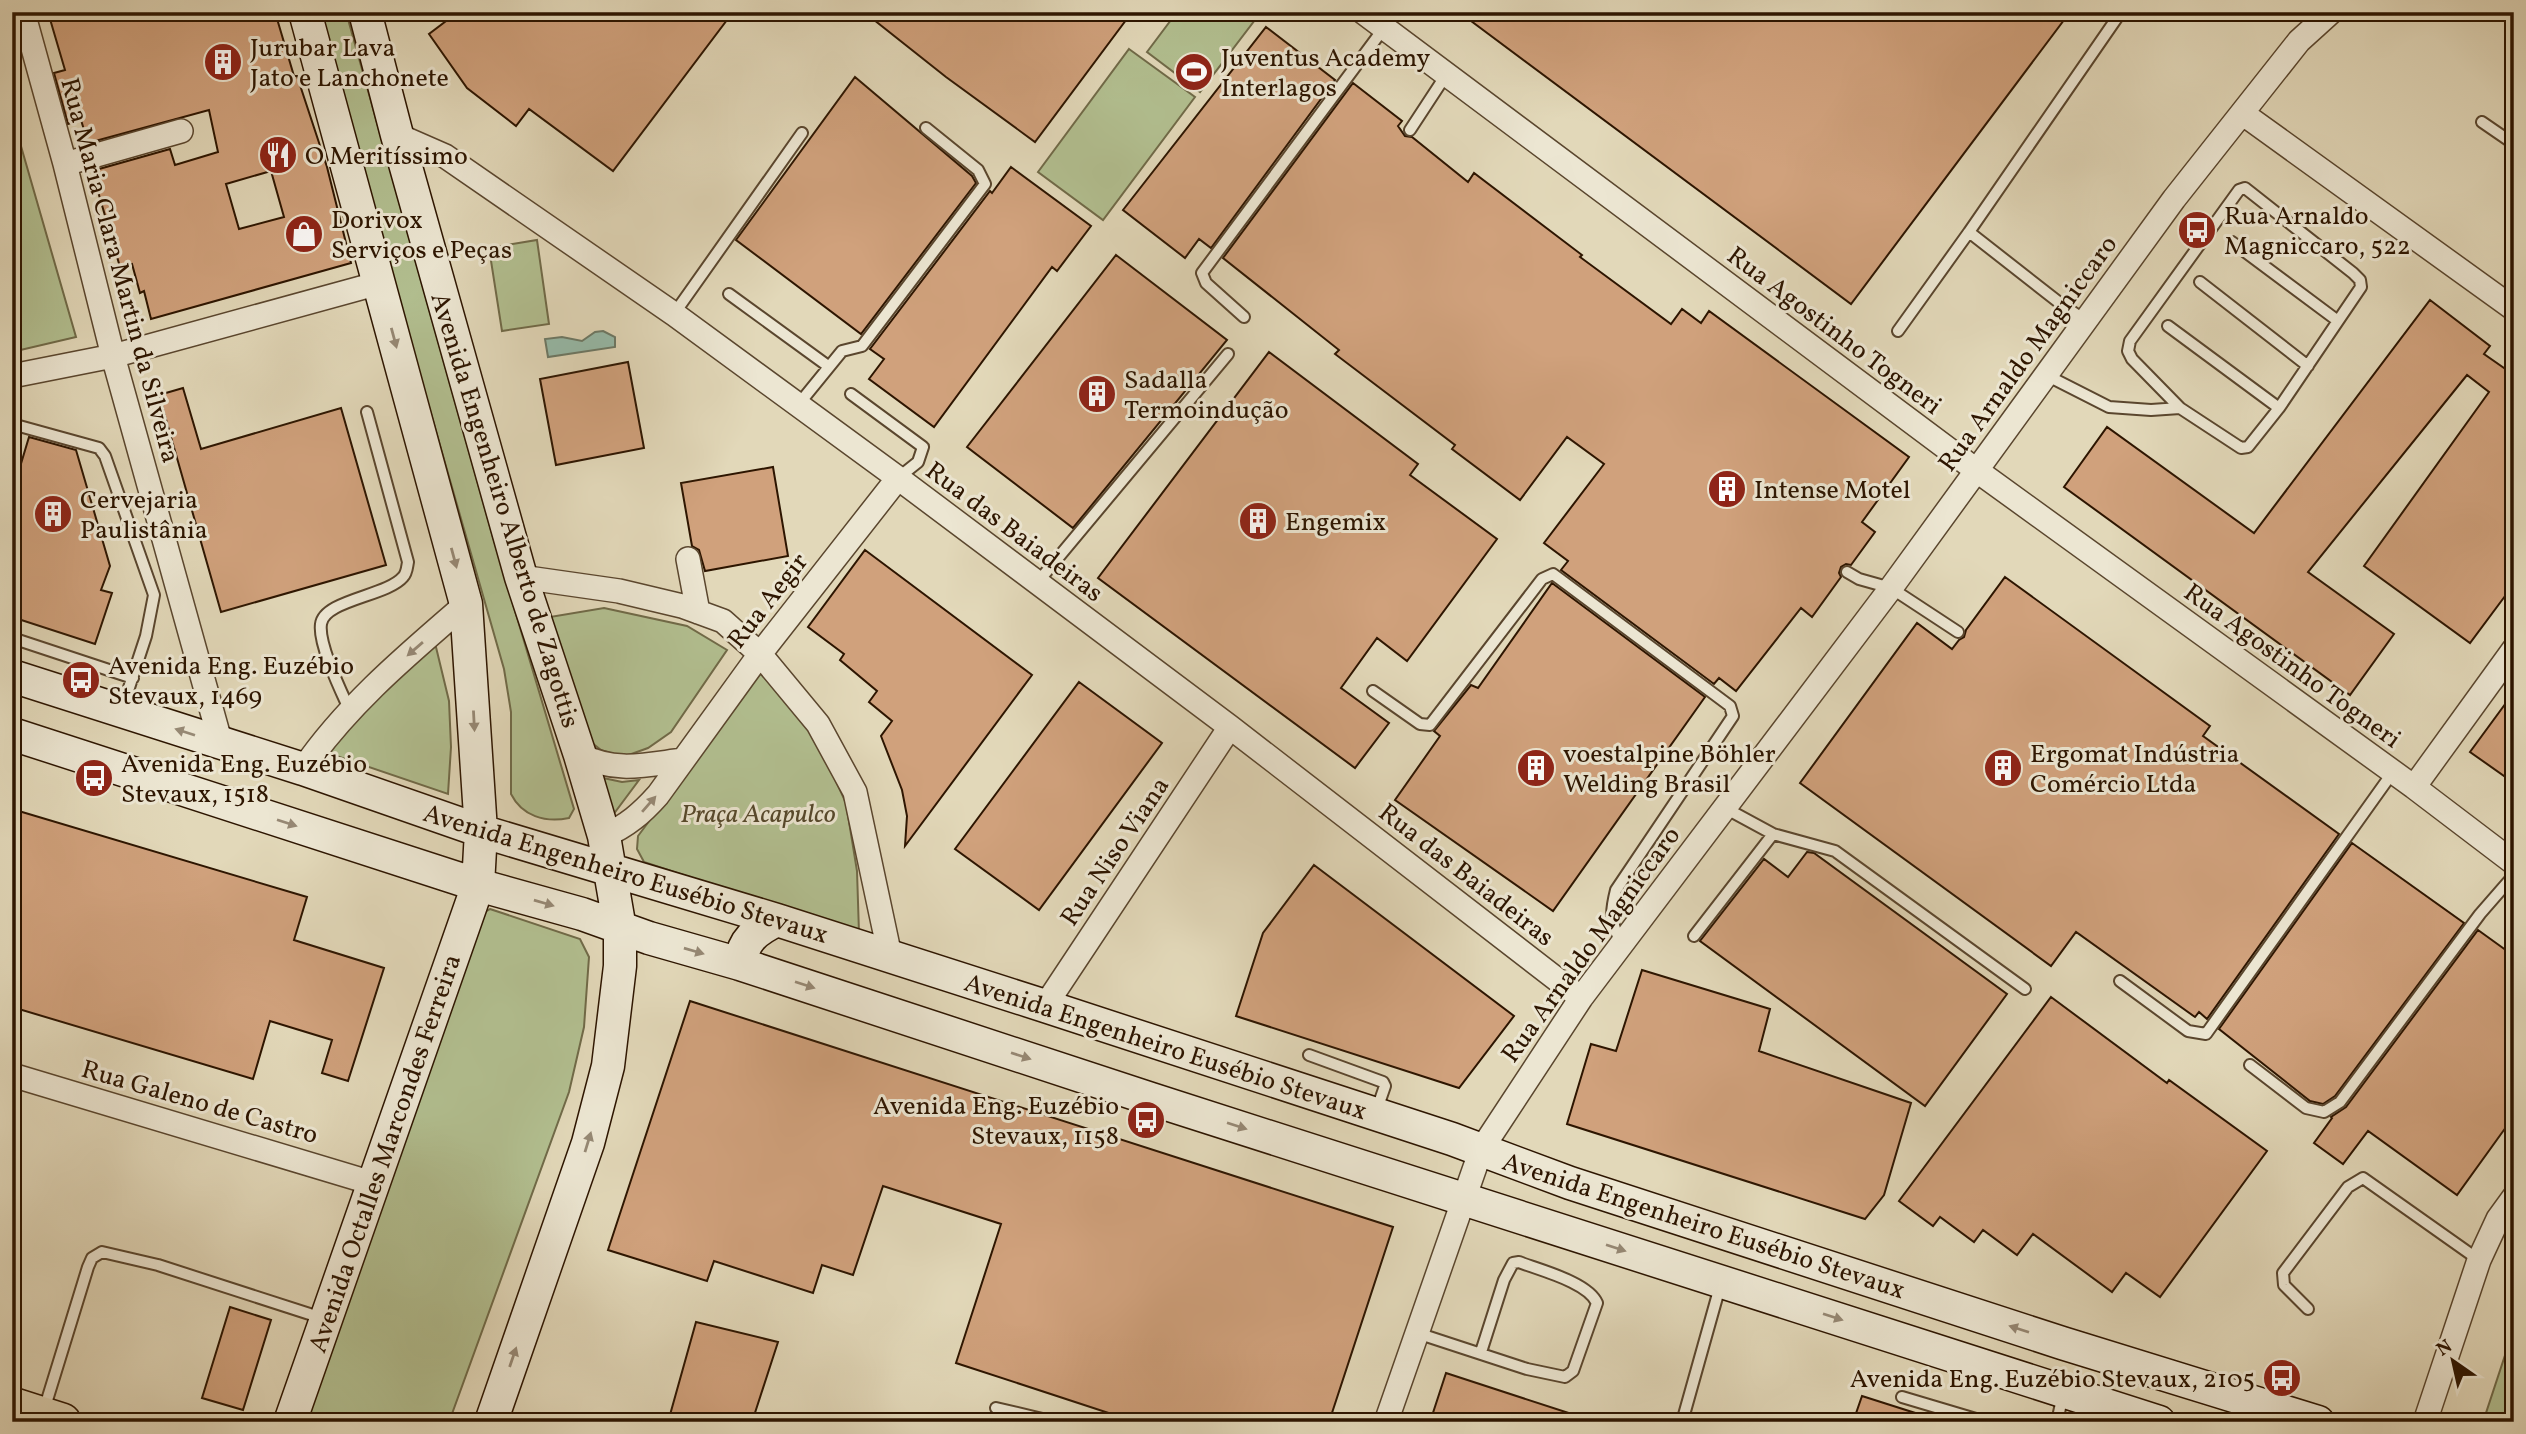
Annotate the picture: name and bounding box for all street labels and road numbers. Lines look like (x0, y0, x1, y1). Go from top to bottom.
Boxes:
street label: Rua Maria Clara Martin da Silveira (50, 74, 188, 467)
street label: Rua Arnaldo Magniccaro (1930, 229, 2127, 480)
street label: Rua Agostinho Togneri (1719, 239, 1949, 424)
street label: Avenida Engenheiro Alberto de Zagottis (421, 288, 588, 733)
street label: Rua das Baiadeiras (917, 454, 1110, 611)
street label: Rua Aegir (720, 546, 818, 657)
street label: Rua Agostinho Togneri (2176, 576, 2408, 758)
street label: Rua Niso Viana (1052, 770, 1179, 934)
street label: Rua das Baiadeiras (1370, 795, 1561, 956)
street label: Avenida Engenheiro Eusébio Stevaux (419, 796, 832, 954)
street label: Rua Arnaldo Magniccaro (1493, 820, 1690, 1071)
street label: Avenida Octalles Marcondes Ferreira (301, 950, 471, 1358)
street label: Avenida Engenheiro Eusébio Stevaux (959, 966, 1371, 1130)
street label: Rua Galeno de Castro (77, 1052, 322, 1154)
street label: Avenida Engenheiro Eusébio Stevaux (1497, 1145, 1909, 1309)

